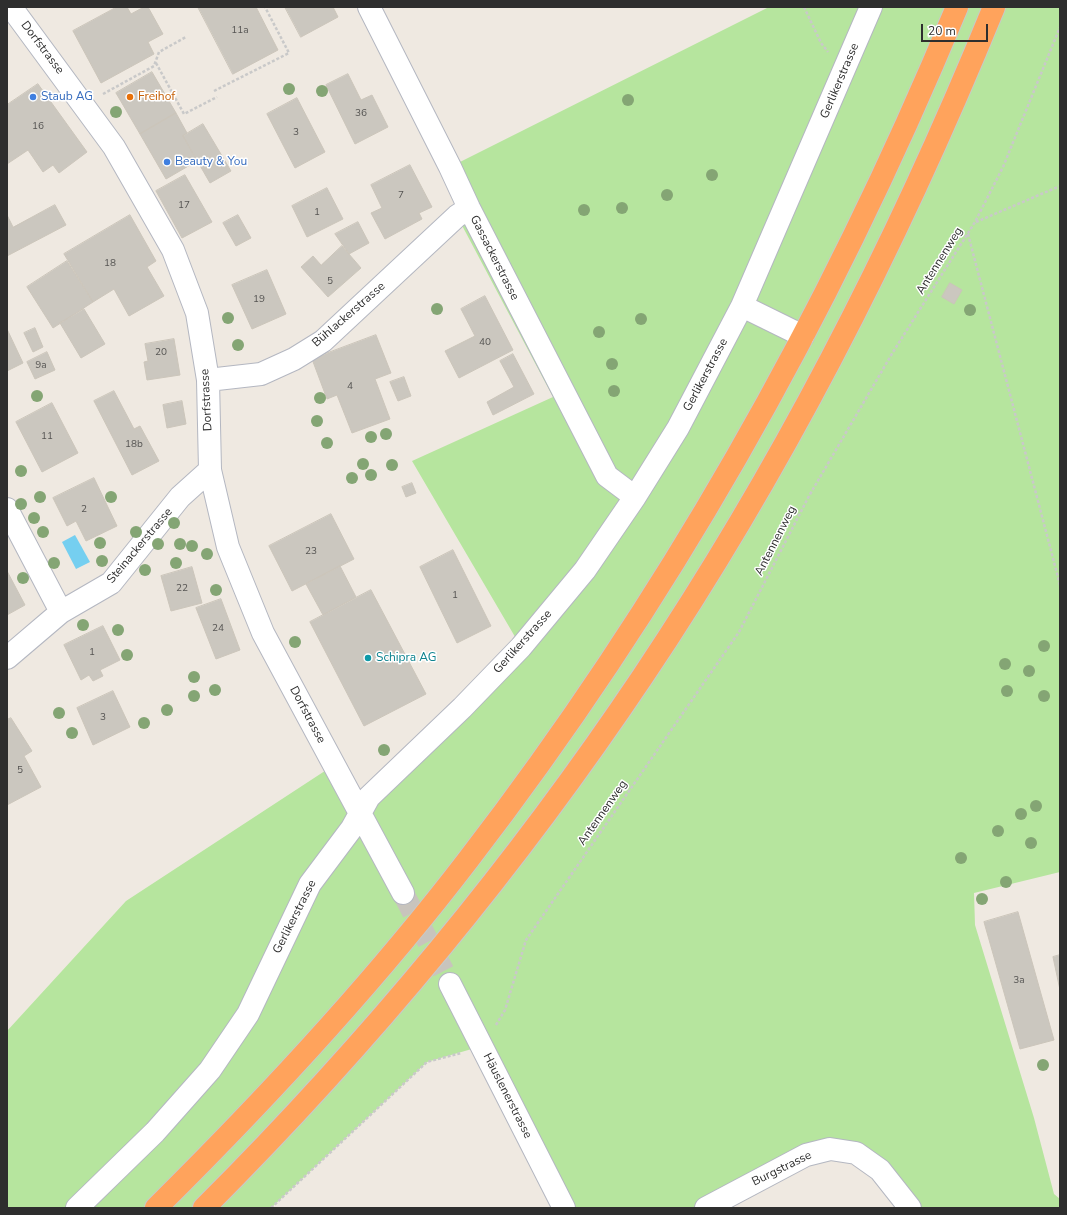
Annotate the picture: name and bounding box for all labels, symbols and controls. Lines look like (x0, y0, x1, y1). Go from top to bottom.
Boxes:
scale bar (923, 16, 990, 42)
street label: Dorfstrasse (17, 19, 67, 77)
text: 20 m (928, 23, 956, 39)
house number: 11a (231, 25, 249, 37)
street label: Gerlikerstrasse (818, 41, 862, 121)
place label: Staub AG (41, 90, 93, 104)
place label: Freihof (138, 90, 175, 104)
marker: Staub AG (28, 92, 38, 102)
marker: Freihof (125, 92, 135, 102)
house number: 36 (355, 108, 367, 120)
house number: 16 (32, 121, 44, 133)
house number: 3 (293, 127, 299, 139)
place label: Beauty & You (175, 155, 247, 169)
marker: Beauty & You (162, 157, 172, 167)
house number: 7 (398, 190, 404, 202)
house number: 17 (178, 200, 190, 212)
house number: 1 (314, 207, 320, 219)
street label: Gassackerstrasse (466, 213, 522, 303)
street label: Antennenweg (914, 225, 966, 297)
house number: 18 (104, 258, 116, 270)
house number: 5 (327, 276, 333, 288)
street label: Bühlackerstrasse (310, 279, 388, 351)
house number: 19 (253, 294, 265, 306)
street label: Gerlikerstrasse (681, 336, 731, 414)
house number: 40 (479, 337, 491, 349)
house number: 20 (155, 347, 167, 359)
house number: 9a (35, 360, 47, 372)
street label: Dorfstrasse (198, 368, 216, 432)
house number: 4 (347, 381, 353, 393)
house number: 11 (41, 431, 53, 443)
house number: 18b (125, 439, 143, 451)
house number: 2 (81, 504, 87, 516)
street label: Antennenweg (752, 504, 800, 578)
street label: Steinackerstrasse (104, 505, 176, 587)
house number: 23 (305, 546, 317, 558)
house number: 22 (176, 583, 188, 595)
house number: 1 (452, 590, 458, 602)
street label: Gerlikerstrasse (491, 607, 555, 677)
house number: 24 (212, 623, 224, 635)
house number: 1 (89, 647, 95, 659)
place label: Schipra AG (376, 651, 437, 665)
marker: Schipra AG (363, 653, 373, 663)
street label: Dorfstrasse (286, 684, 328, 746)
house number: 3 (100, 712, 106, 724)
house number: 5 (17, 765, 23, 777)
street label: Antennenweg (575, 778, 631, 848)
street label: Gerlikerstrasse (270, 878, 320, 956)
house number: 3a (1013, 975, 1025, 987)
street label: Häuslenerstrasse (479, 1051, 535, 1141)
street label: Burgstrasse (750, 1148, 814, 1190)

